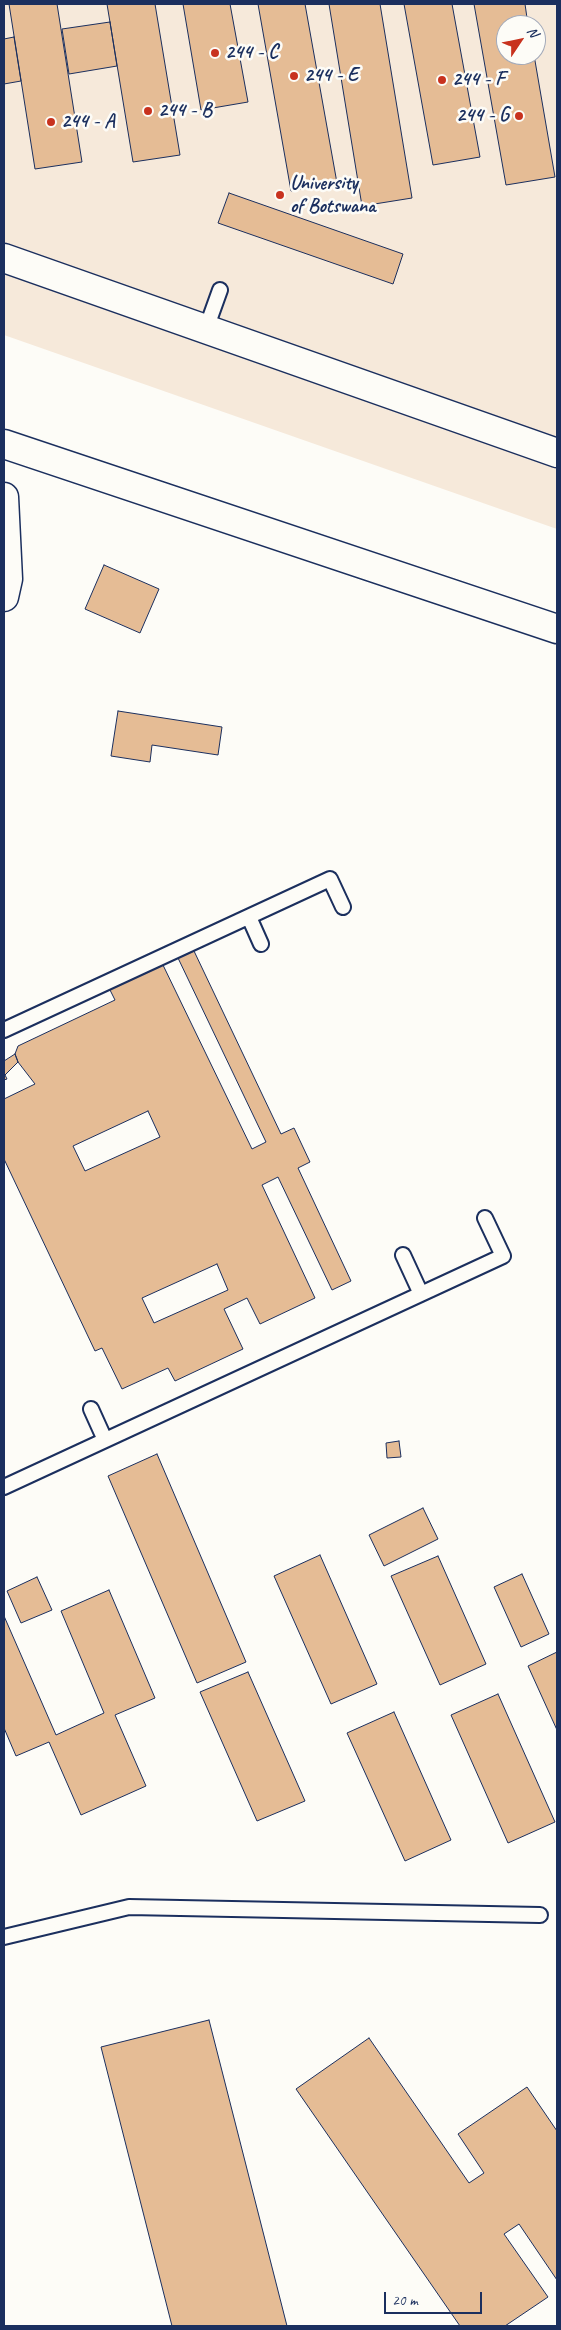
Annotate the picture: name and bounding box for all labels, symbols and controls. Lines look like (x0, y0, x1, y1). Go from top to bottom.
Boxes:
north arrow (496, 15, 546, 65)
text: N (524, 24, 542, 40)
place label: 244 - C (225, 41, 278, 65)
marker: 244 - C (209, 47, 221, 59)
place label: 244 - E (304, 64, 358, 88)
place label: 244 - F (452, 68, 505, 92)
marker: 244 - E (288, 70, 300, 82)
marker: 244 - F (436, 74, 448, 86)
place label: 244 - B (158, 99, 212, 123)
place label: 244 - G (456, 104, 509, 128)
marker: 244 - B (142, 105, 154, 117)
place label: 244 - A (61, 110, 114, 134)
marker: 244 - G (513, 110, 525, 122)
marker: 244 - A (45, 116, 57, 128)
place label: University of Botswana (290, 172, 375, 219)
marker: University of Botswana (274, 189, 286, 201)
scale bar (386, 2282, 484, 2314)
text: 20 m (392, 2291, 418, 2310)

